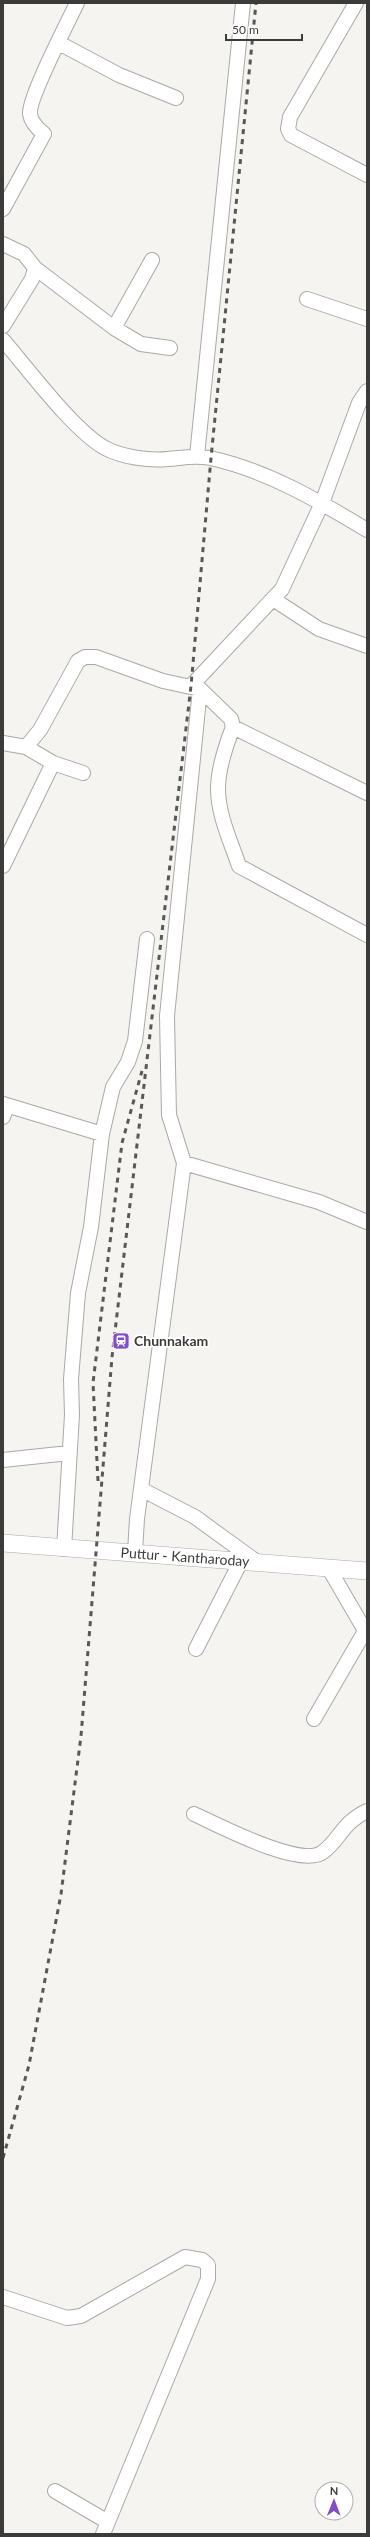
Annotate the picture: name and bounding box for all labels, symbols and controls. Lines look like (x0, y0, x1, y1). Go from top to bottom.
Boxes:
scale bar (226, 16, 302, 42)
text: 50 m (232, 22, 259, 37)
station icon: Chunnakam (111, 1331, 131, 1351)
place label: Chunnakam (134, 1332, 208, 1349)
street label: Puttur - Kantharoday (120, 1544, 251, 1570)
north arrow (314, 2481, 354, 2521)
text: N (330, 2484, 339, 2497)

